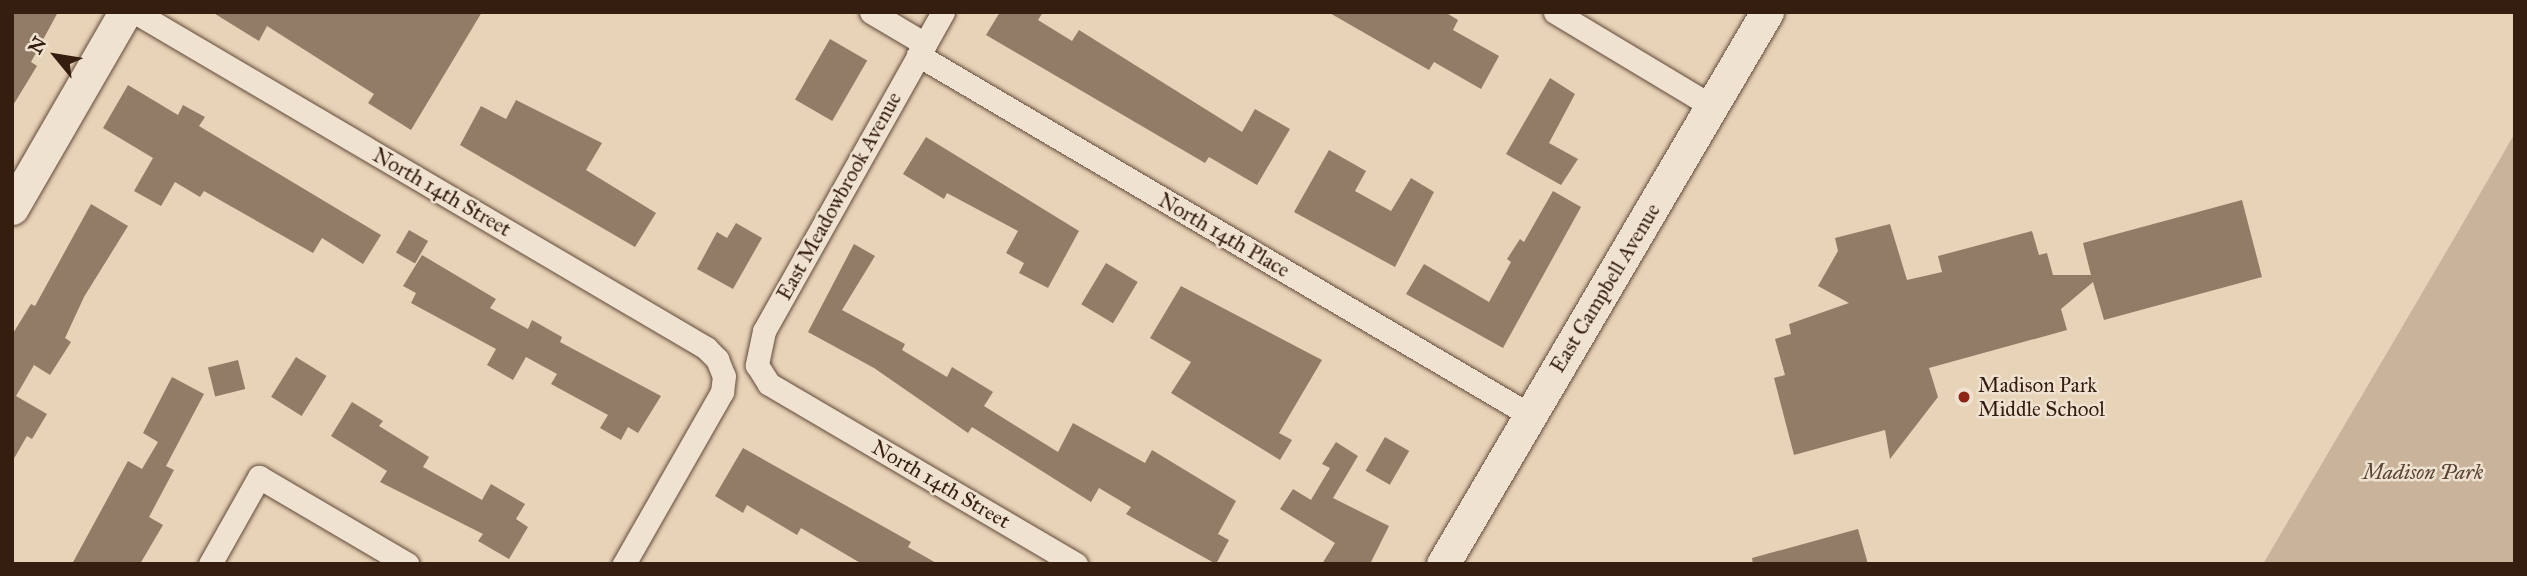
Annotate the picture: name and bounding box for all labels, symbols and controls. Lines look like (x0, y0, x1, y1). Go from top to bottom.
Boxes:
north arrow (21, 21, 91, 91)
text: N (23, 33, 51, 58)
street label: East Meadowbrook Avenue (771, 88, 907, 304)
street label: North 14th Street (368, 142, 516, 242)
street label: North 14th Place (1154, 187, 1294, 283)
street label: East Campbell Avenue (1545, 199, 1665, 377)
place label: Madison Park Middle School (1978, 372, 2105, 422)
marker: Madison Park Middle School (1956, 389, 1972, 405)
street label: North 14th Street (867, 434, 1015, 534)
park label: Madison Park (2363, 459, 2483, 485)

